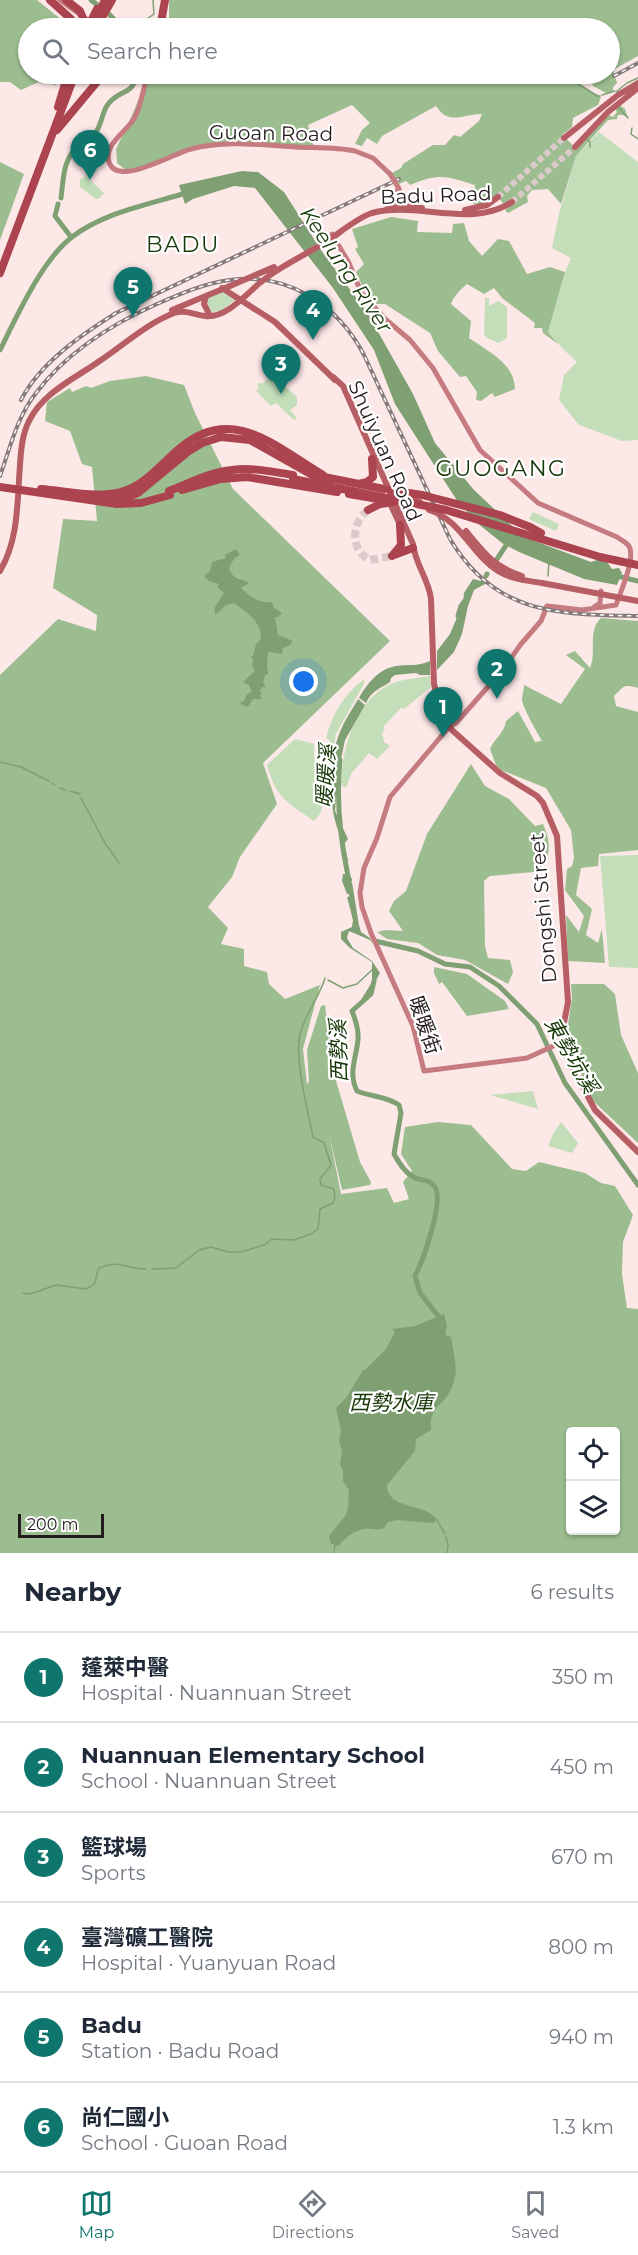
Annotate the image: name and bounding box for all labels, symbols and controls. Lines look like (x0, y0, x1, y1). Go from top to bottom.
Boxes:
search box (18, 18, 620, 84)
icon: search (39, 35, 72, 68)
text: Search here (87, 38, 218, 65)
street label: Guoan Road (209, 120, 333, 146)
pin: 6 (70, 130, 110, 180)
street label: Badu Road (380, 181, 492, 209)
water label: Keelung River (295, 202, 398, 338)
district label: BADU (146, 231, 220, 258)
pin: 5 (114, 268, 152, 317)
pin: 4 (294, 290, 332, 340)
pin: 3 (262, 344, 300, 394)
street label: Shuiyuan Road (343, 377, 427, 525)
district label: GUOGANG (435, 455, 567, 482)
pin: 2 (478, 650, 516, 699)
your location (289, 667, 318, 696)
pin: 1 (424, 688, 462, 737)
water label: 暖暖溪 (311, 741, 340, 808)
street label: Dongshi Street (524, 832, 562, 984)
street label: 暖暖街 (404, 993, 446, 1057)
water label: 東勢坑溪 (540, 1012, 605, 1100)
water label: 西勢溪 (325, 1016, 352, 1083)
water label: 西勢水庫 (349, 1390, 436, 1415)
map controls (566, 1427, 620, 1535)
button: locate (566, 1427, 620, 1481)
button: layers (566, 1481, 620, 1535)
scale bar (18, 1511, 104, 1538)
text: 200 m (27, 1515, 78, 1534)
text: Nearby (24, 1576, 121, 1608)
text: 6 results (530, 1580, 614, 1604)
text: 蓬萊中醫 (81, 1654, 169, 1681)
text: 1 (40, 1665, 47, 1689)
text: 350 m (552, 1665, 614, 1689)
text: Hospital · Nuannuan Street (81, 1681, 352, 1705)
text: Nuannuan Elementary School (81, 1742, 425, 1769)
text: 2 (38, 1755, 49, 1779)
text: 450 m (550, 1755, 614, 1779)
text: School · Nuannuan Street (81, 1769, 337, 1793)
text: 籃球場 (81, 1834, 147, 1861)
text: 3 (38, 1845, 49, 1869)
text: 670 m (551, 1845, 614, 1869)
text: Sports (81, 1861, 146, 1885)
text: 臺灣礦工醫院 (81, 1924, 213, 1951)
text: 4 (37, 1935, 50, 1959)
text: 800 m (548, 1935, 614, 1959)
text: Hospital · Yuanyuan Road (81, 1951, 336, 1975)
text: Badu (81, 2012, 142, 2039)
text: 5 (38, 2025, 49, 2049)
text: 940 m (549, 2025, 614, 2049)
text: Station · Badu Road (81, 2039, 279, 2063)
text: 尚仁國小 (81, 2104, 169, 2131)
text: 6 (37, 2115, 50, 2139)
text: 1.3 km (553, 2115, 614, 2139)
text: School · Guoan Road (81, 2131, 288, 2155)
tab: Map (79, 2187, 114, 2242)
tab: Directions (272, 2187, 354, 2242)
tab: Saved (511, 2187, 559, 2242)

